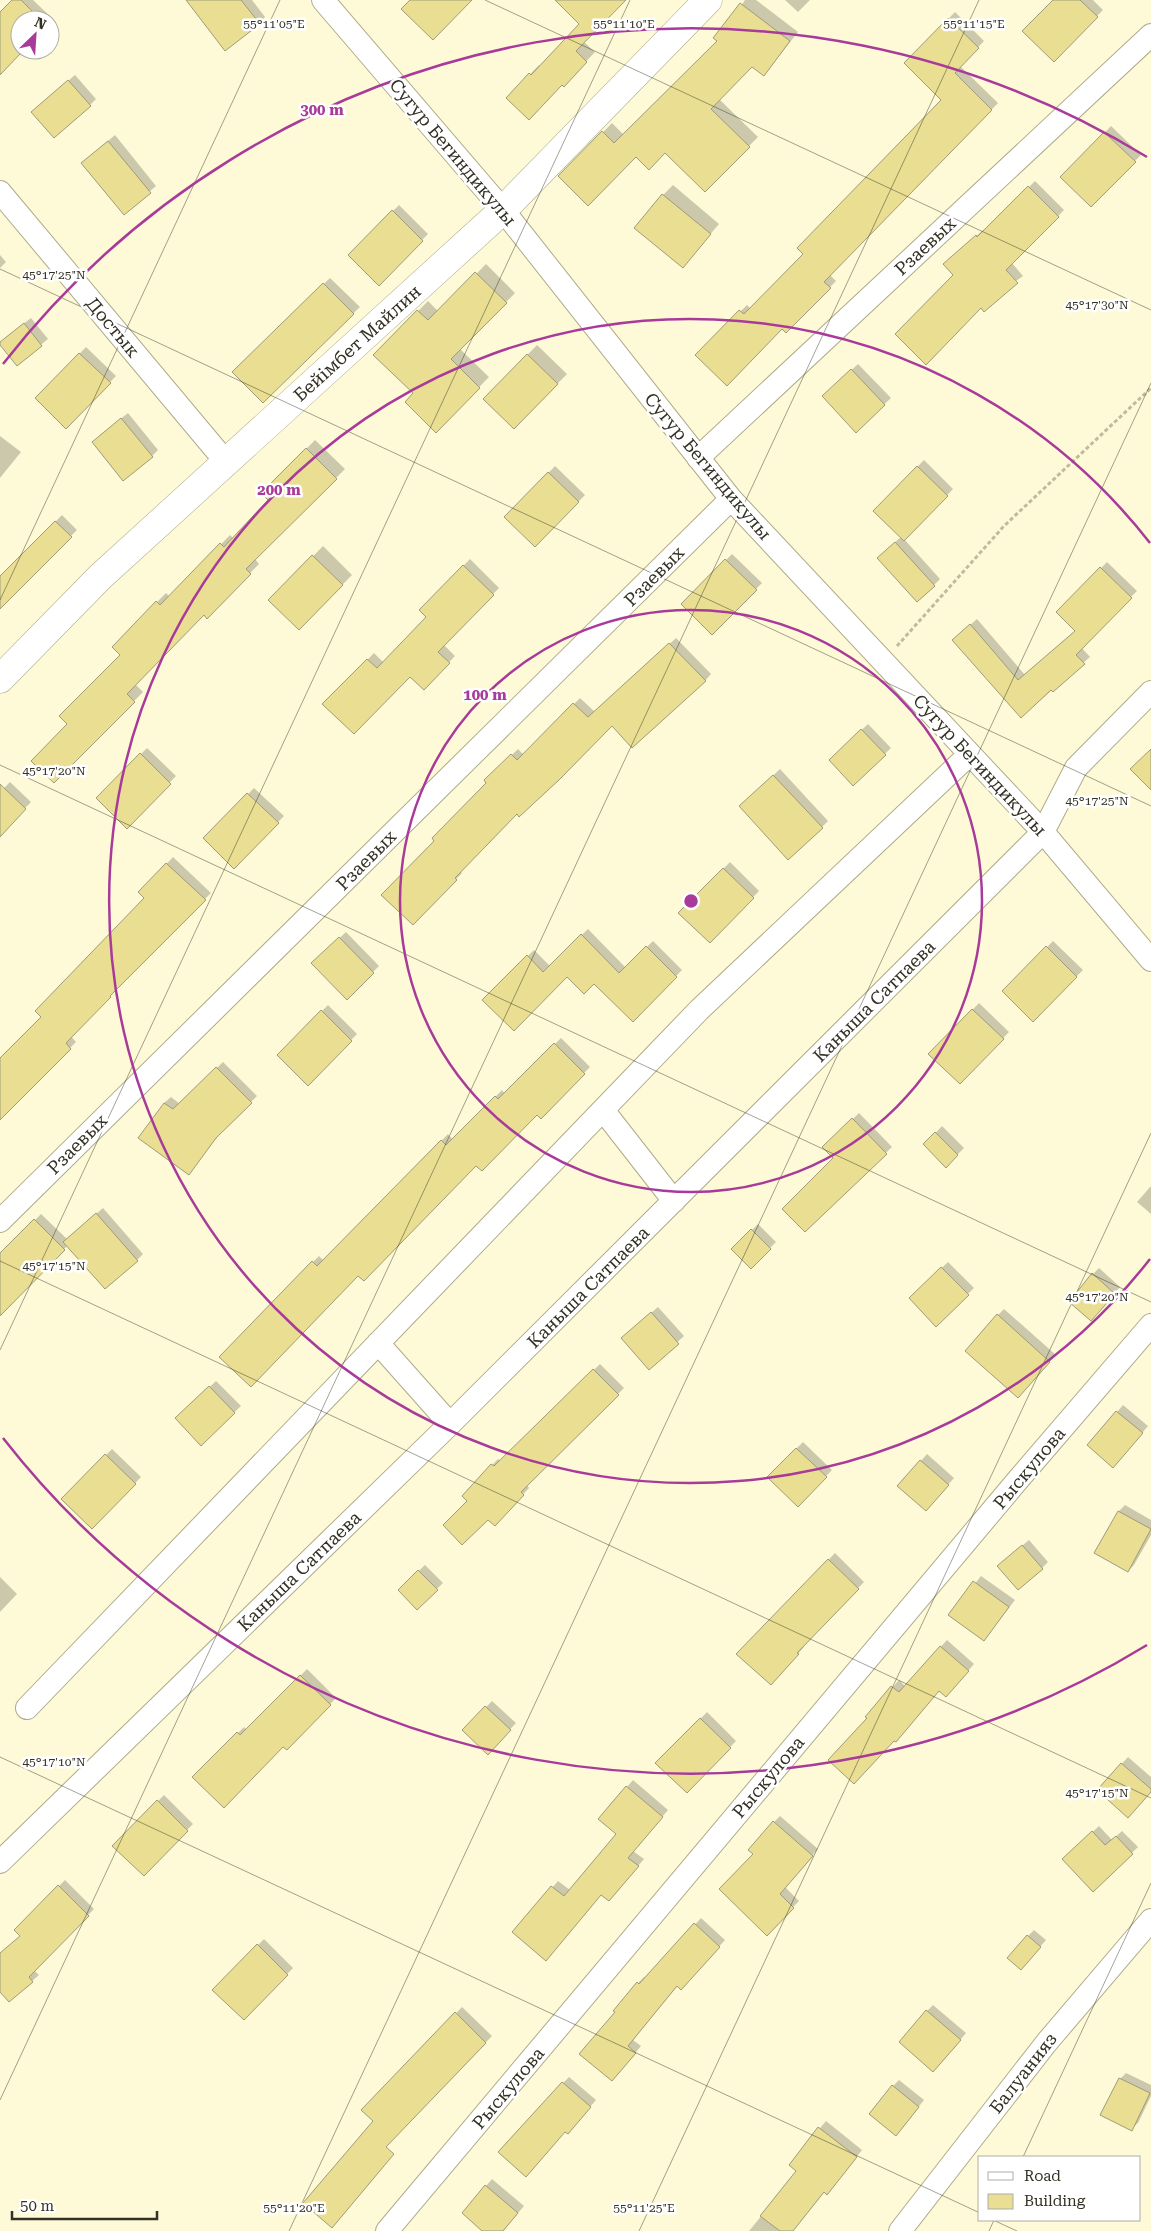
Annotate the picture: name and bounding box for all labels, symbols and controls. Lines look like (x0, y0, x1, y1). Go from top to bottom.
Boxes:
north arrow (10, 10, 60, 60)
text: N (32, 14, 49, 33)
text: 55°11'05"E (243, 17, 305, 31)
text: 55°11'10"E (593, 17, 655, 31)
text: 55°11'15"E (943, 17, 1005, 31)
street label: Сугур Бегиндикулы (385, 74, 521, 230)
text: 300 m (300, 101, 344, 119)
street label: Рзаевых (890, 212, 960, 280)
text: 45°17'25"N (22, 268, 86, 282)
street label: Бейімбет Майлин (289, 280, 425, 406)
street label: Достык (82, 293, 144, 361)
text: 45°17'30"N (1065, 298, 1129, 312)
street label: Сугур Бегиндикулы (640, 388, 776, 544)
text: 200 m (257, 481, 301, 499)
street label: Рзаевых (620, 541, 689, 610)
text: 100 m (463, 686, 507, 704)
street label: Сугур Бегиндикулы (909, 690, 1051, 840)
text: 45°17'20"N (22, 764, 86, 778)
text: 45°17'25"N (1065, 794, 1129, 808)
street label: Рзаевых (332, 825, 401, 894)
centre of rings (682, 892, 700, 910)
street label: Каныша Сатпаева (809, 936, 939, 1066)
street label: Рзаевых (43, 1109, 112, 1178)
street label: Каныша Сатпаева (523, 1222, 653, 1352)
text: 45°17'15"N (22, 1259, 86, 1273)
text: 45°17'20"N (1065, 1290, 1129, 1304)
street label: Рыскулова (989, 1423, 1069, 1513)
street label: Каныша Сатпаева (233, 1507, 365, 1635)
street label: Рыскулова (728, 1732, 808, 1822)
text: 45°17'10"N (22, 1755, 86, 1769)
text: 45°17'15"N (1065, 1786, 1129, 1800)
street label: Балуанияз (985, 2028, 1061, 2118)
street label: Рыскулова (468, 2043, 548, 2133)
legend (978, 2156, 1141, 2221)
text: Road (1024, 2167, 1061, 2185)
scale bar (12, 2188, 158, 2220)
text: Building (1024, 2192, 1086, 2210)
text: 50 m (20, 2197, 55, 2215)
text: 55°11'20"E (263, 2201, 325, 2215)
text: 55°11'25"E (613, 2201, 675, 2215)

